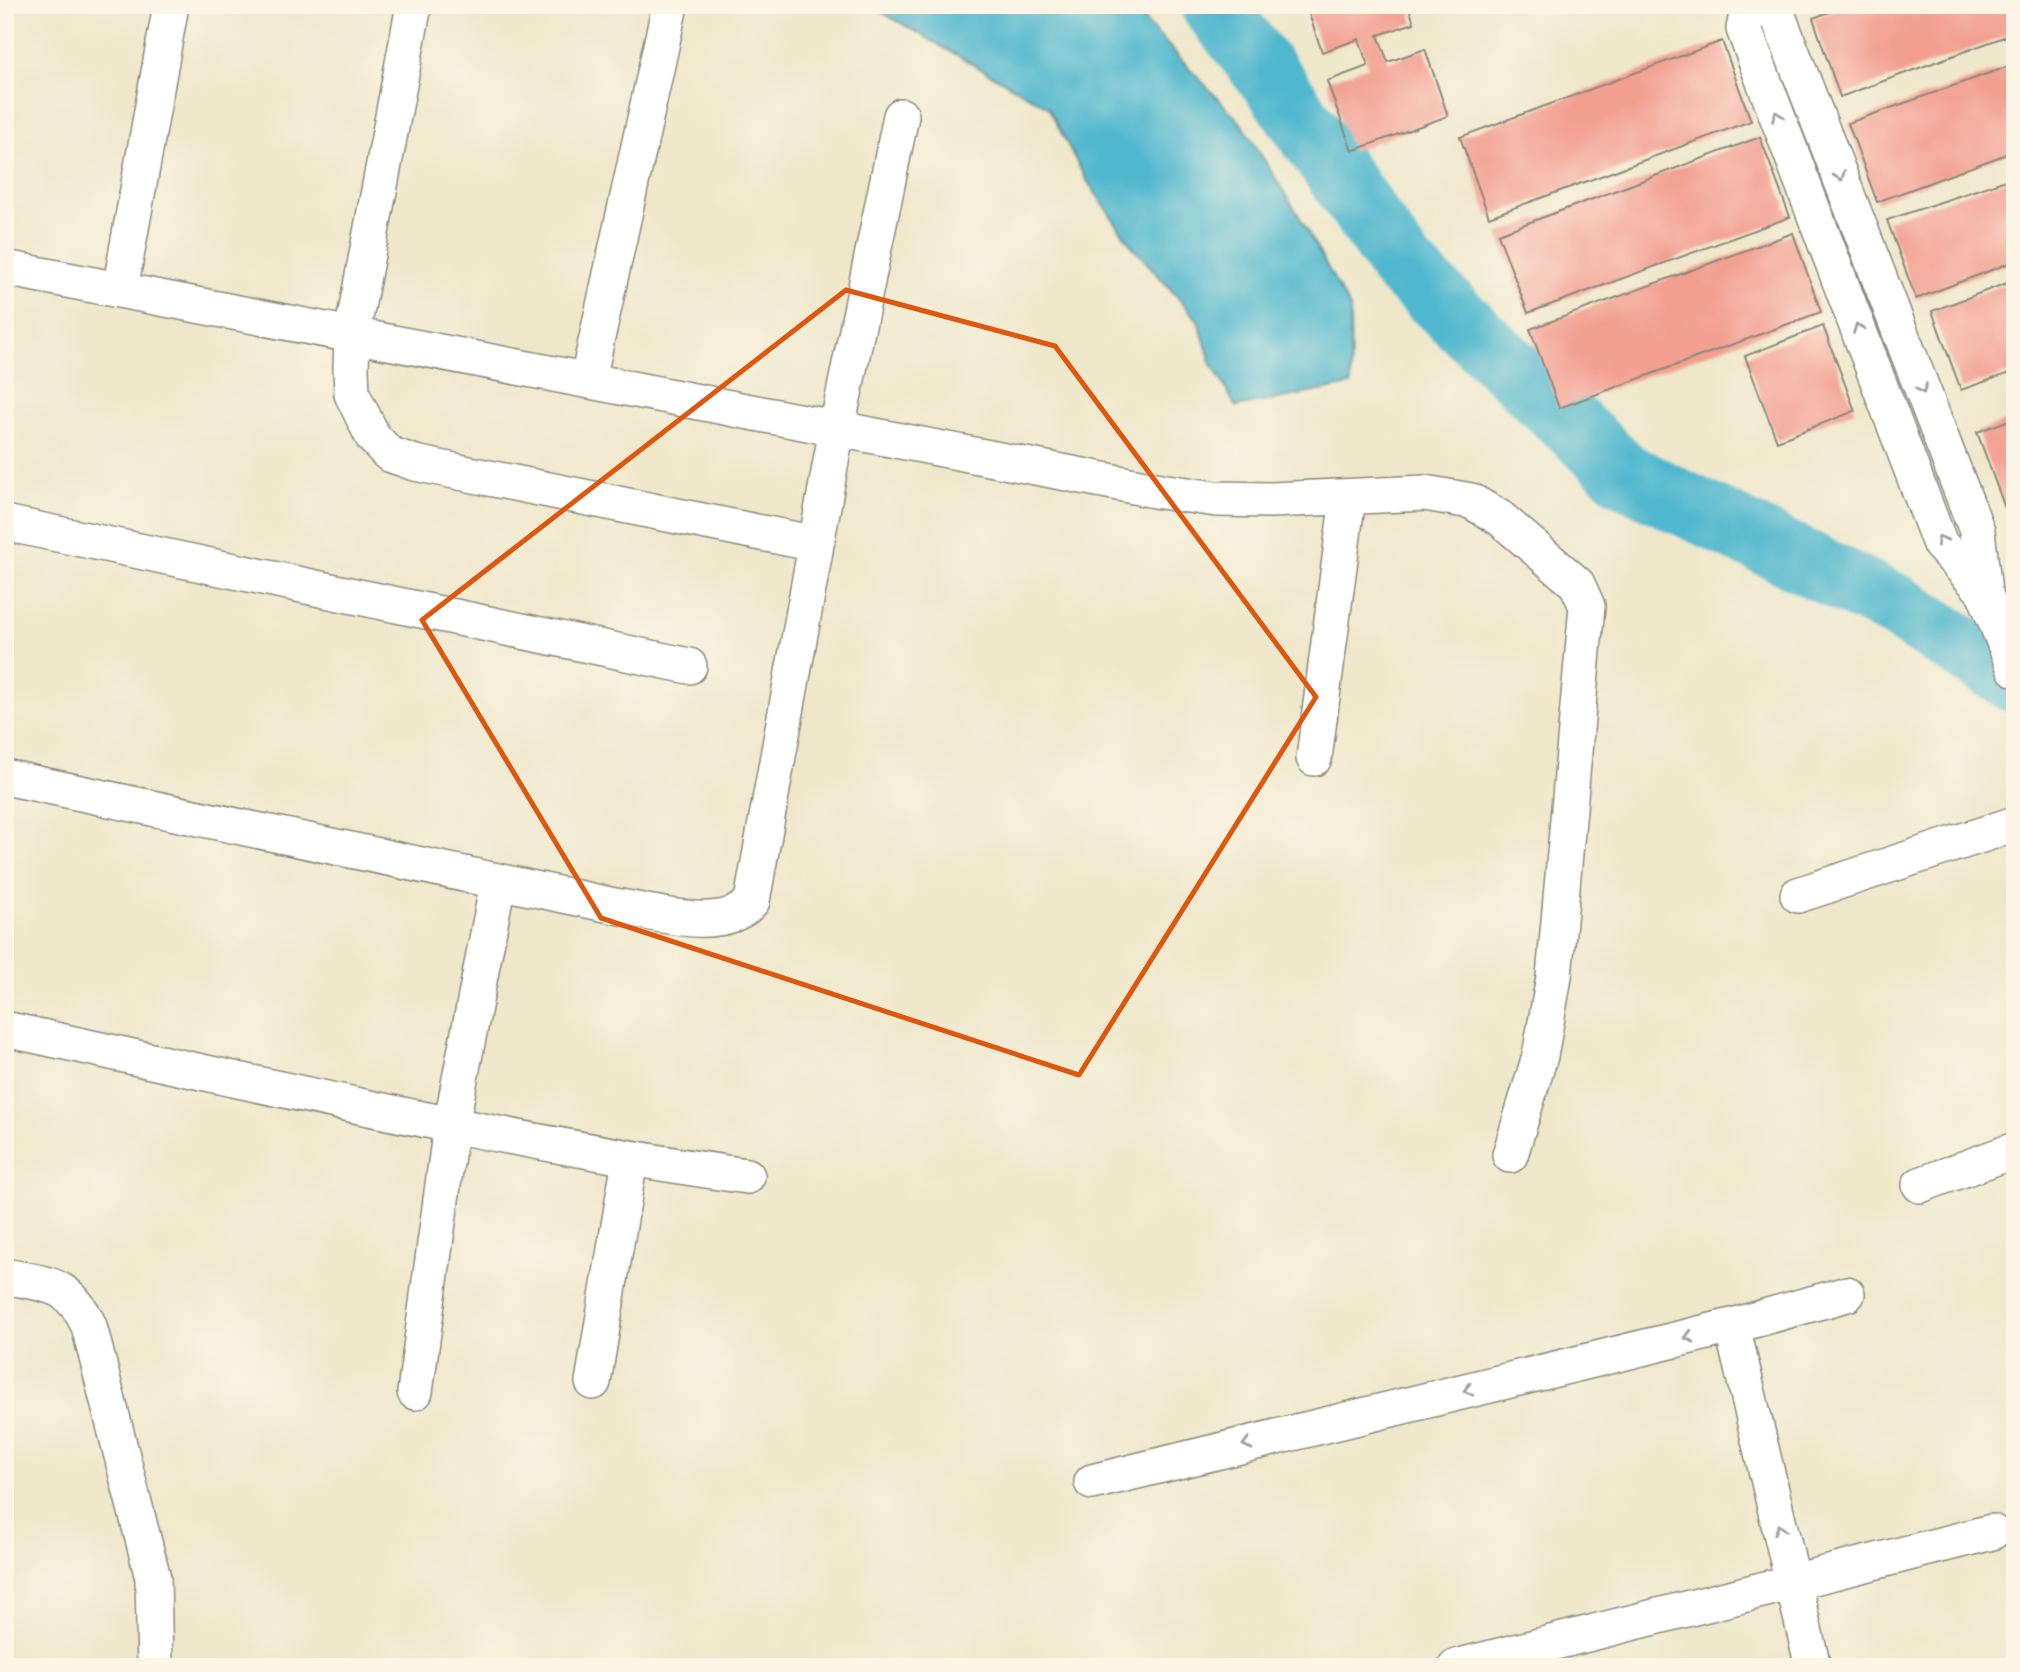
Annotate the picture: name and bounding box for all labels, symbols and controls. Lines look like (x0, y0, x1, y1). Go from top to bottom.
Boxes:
one-way arrow (1772, 110, 1786, 122)
one-way arrow (1831, 170, 1845, 182)
one-way arrow (1853, 323, 1867, 335)
one-way arrow (1913, 382, 1927, 394)
one-way arrow (1935, 535, 1949, 548)
one-way arrow (1684, 1329, 1696, 1343)
one-way arrow (1462, 1382, 1474, 1396)
one-way arrow (1241, 1436, 1253, 1450)
one-way arrow (1774, 1523, 1788, 1535)

